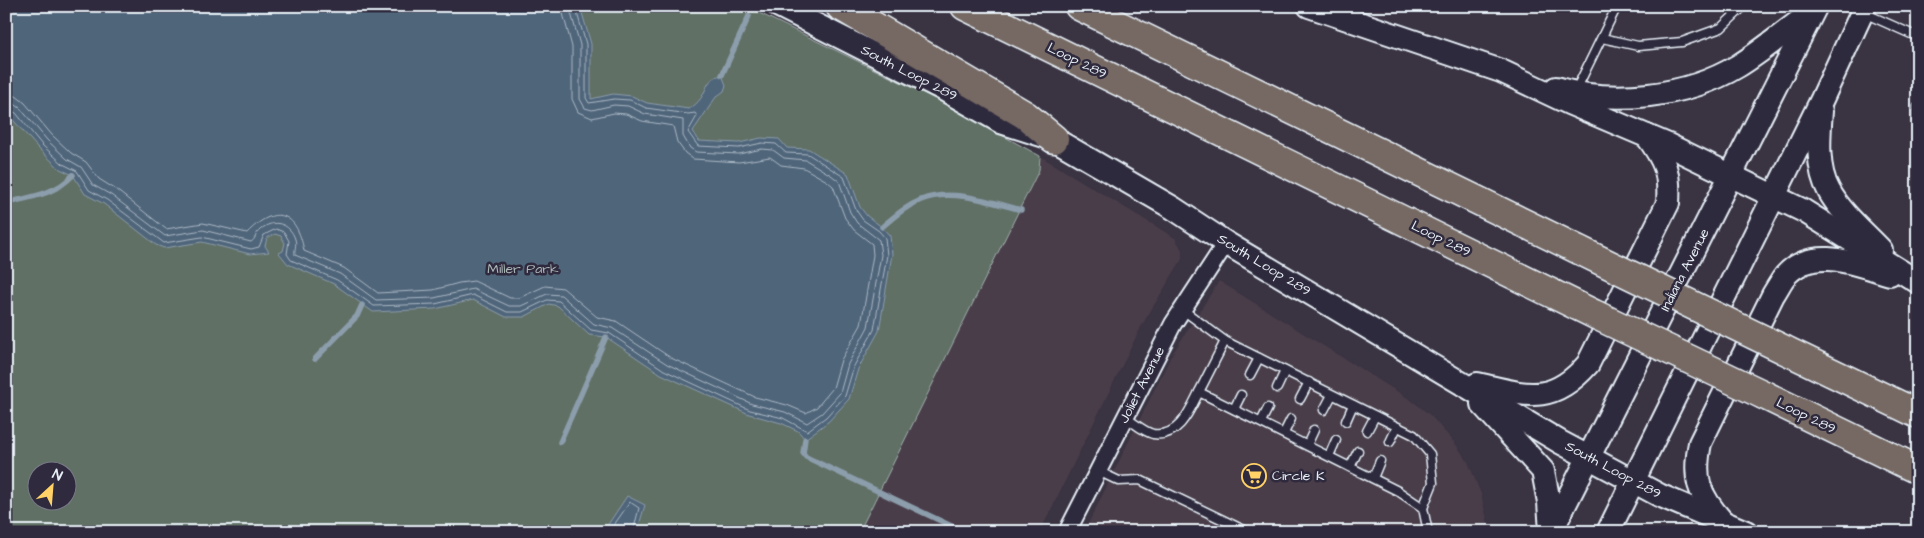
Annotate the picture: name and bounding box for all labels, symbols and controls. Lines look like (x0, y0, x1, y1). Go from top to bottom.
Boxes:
street label: Loop 289 (1044, 38, 1110, 84)
street label: South Loop 289 (857, 40, 961, 106)
street label: Loop 289 (1408, 216, 1474, 262)
street label: Indiana Avenue (1655, 225, 1715, 315)
street label: South Loop 289 (1213, 229, 1315, 301)
park label: Miller Park (487, 259, 559, 279)
street label: Joliet Avenue (1114, 343, 1170, 427)
street label: Loop 289 (1773, 393, 1839, 439)
street label: South Loop 289 (1561, 436, 1665, 504)
north arrow (28, 460, 78, 510)
supermarket icon: Circle K (1241, 463, 1267, 489)
text: N (49, 464, 66, 486)
place label: Circle K (1272, 466, 1325, 486)

